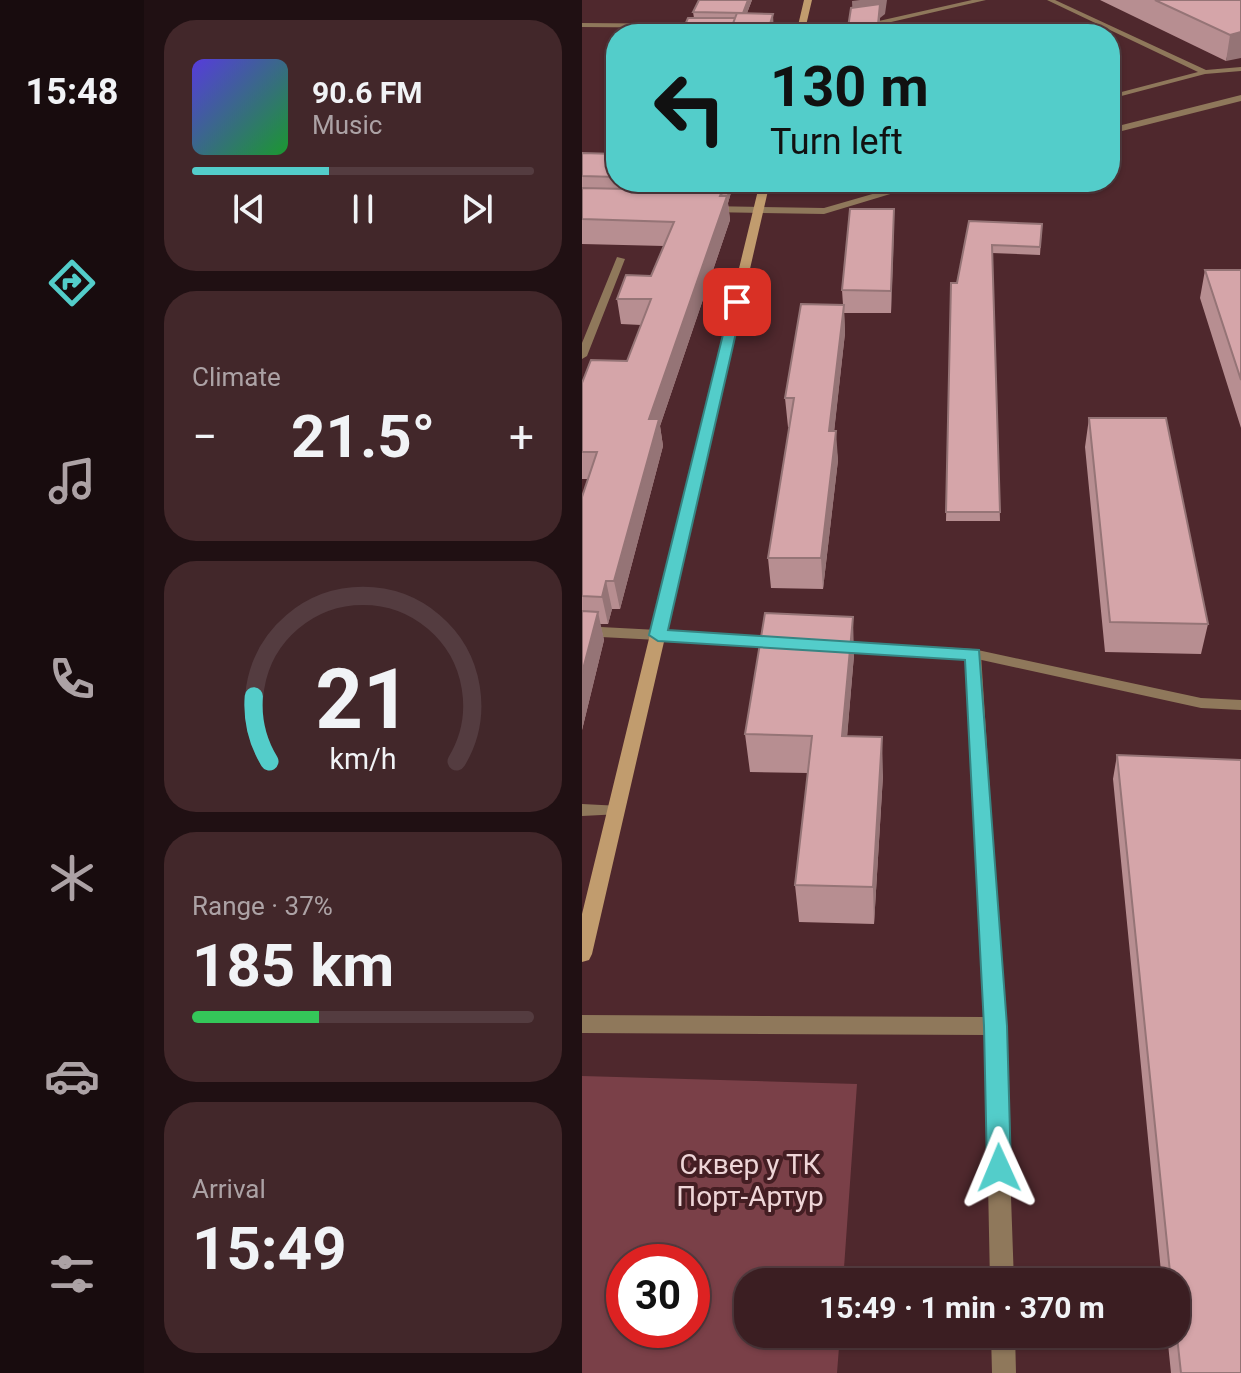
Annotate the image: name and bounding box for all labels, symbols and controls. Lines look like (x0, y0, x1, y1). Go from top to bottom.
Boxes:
text: 130 m (770, 54, 929, 120)
icon: left (638, 56, 742, 160)
text: 15:48 (26, 71, 118, 113)
text: 90.6 FM (312, 75, 423, 110)
text: Music (312, 110, 382, 140)
text: Turn left (770, 121, 903, 163)
icon: previous (227, 187, 271, 231)
icon: pause (341, 187, 385, 231)
icon: next (455, 187, 499, 231)
icon: directions (44, 255, 100, 311)
pin (703, 268, 771, 336)
icon: arrive (715, 280, 759, 324)
text: Climate (192, 362, 281, 392)
text: 21.5° (291, 401, 435, 472)
text: − (192, 411, 217, 463)
text: + (509, 411, 534, 463)
icon: music (44, 453, 100, 509)
icon: phone (44, 651, 100, 707)
text: 21 (315, 651, 411, 748)
text: km/h (329, 743, 397, 777)
icon: climate (44, 850, 100, 906)
text: Range · 37% (192, 891, 333, 921)
text: 185 km (192, 930, 394, 1001)
icon: car (44, 1048, 100, 1104)
position arrow (957, 1126, 1041, 1210)
park label: Сквер у ТК Порт-Артур (676, 1148, 824, 1213)
text: Arrival (192, 1174, 266, 1204)
text: 15:49 (192, 1213, 347, 1284)
speed limit sign: 30 (606, 1244, 710, 1348)
icon: filters (44, 1246, 100, 1302)
text: 15:49 · 1 min · 370 m (819, 1290, 1105, 1325)

